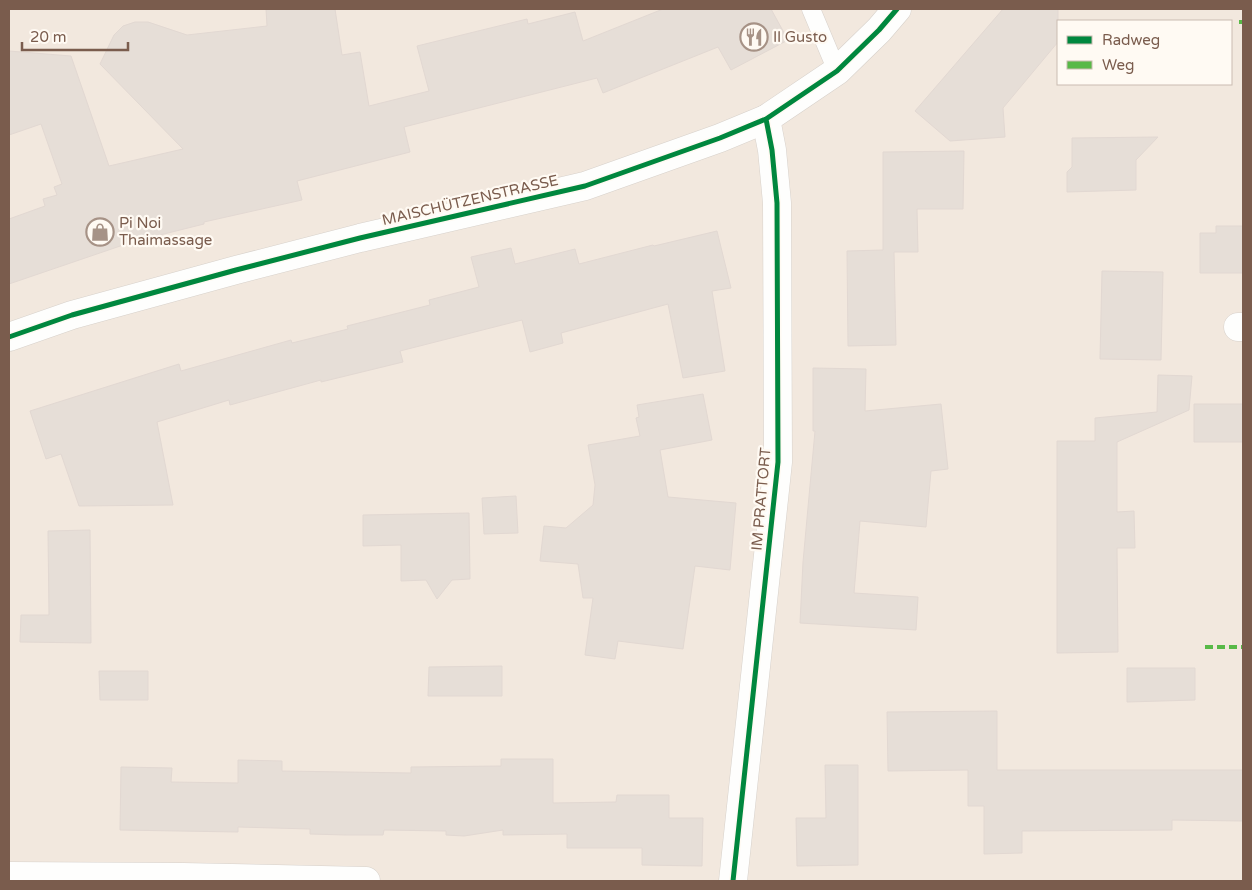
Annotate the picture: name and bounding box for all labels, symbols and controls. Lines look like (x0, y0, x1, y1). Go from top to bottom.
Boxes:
scale bar (22, 20, 129, 52)
legend (1057, 20, 1232, 85)
restaurant icon: Il Gusto (739, 22, 769, 52)
text: 20 m (30, 28, 67, 46)
place label: Il Gusto (773, 28, 827, 46)
text: Radweg (1102, 31, 1160, 49)
text: Weg (1102, 56, 1134, 74)
street label: MAISCHÜTZENSTRASSE (380, 171, 560, 229)
place label: Pi Noi Thaimassage (119, 214, 212, 249)
shop icon: Pi Noi Thaimassage (85, 217, 115, 247)
street label: IM PRATTORT (748, 447, 774, 551)

